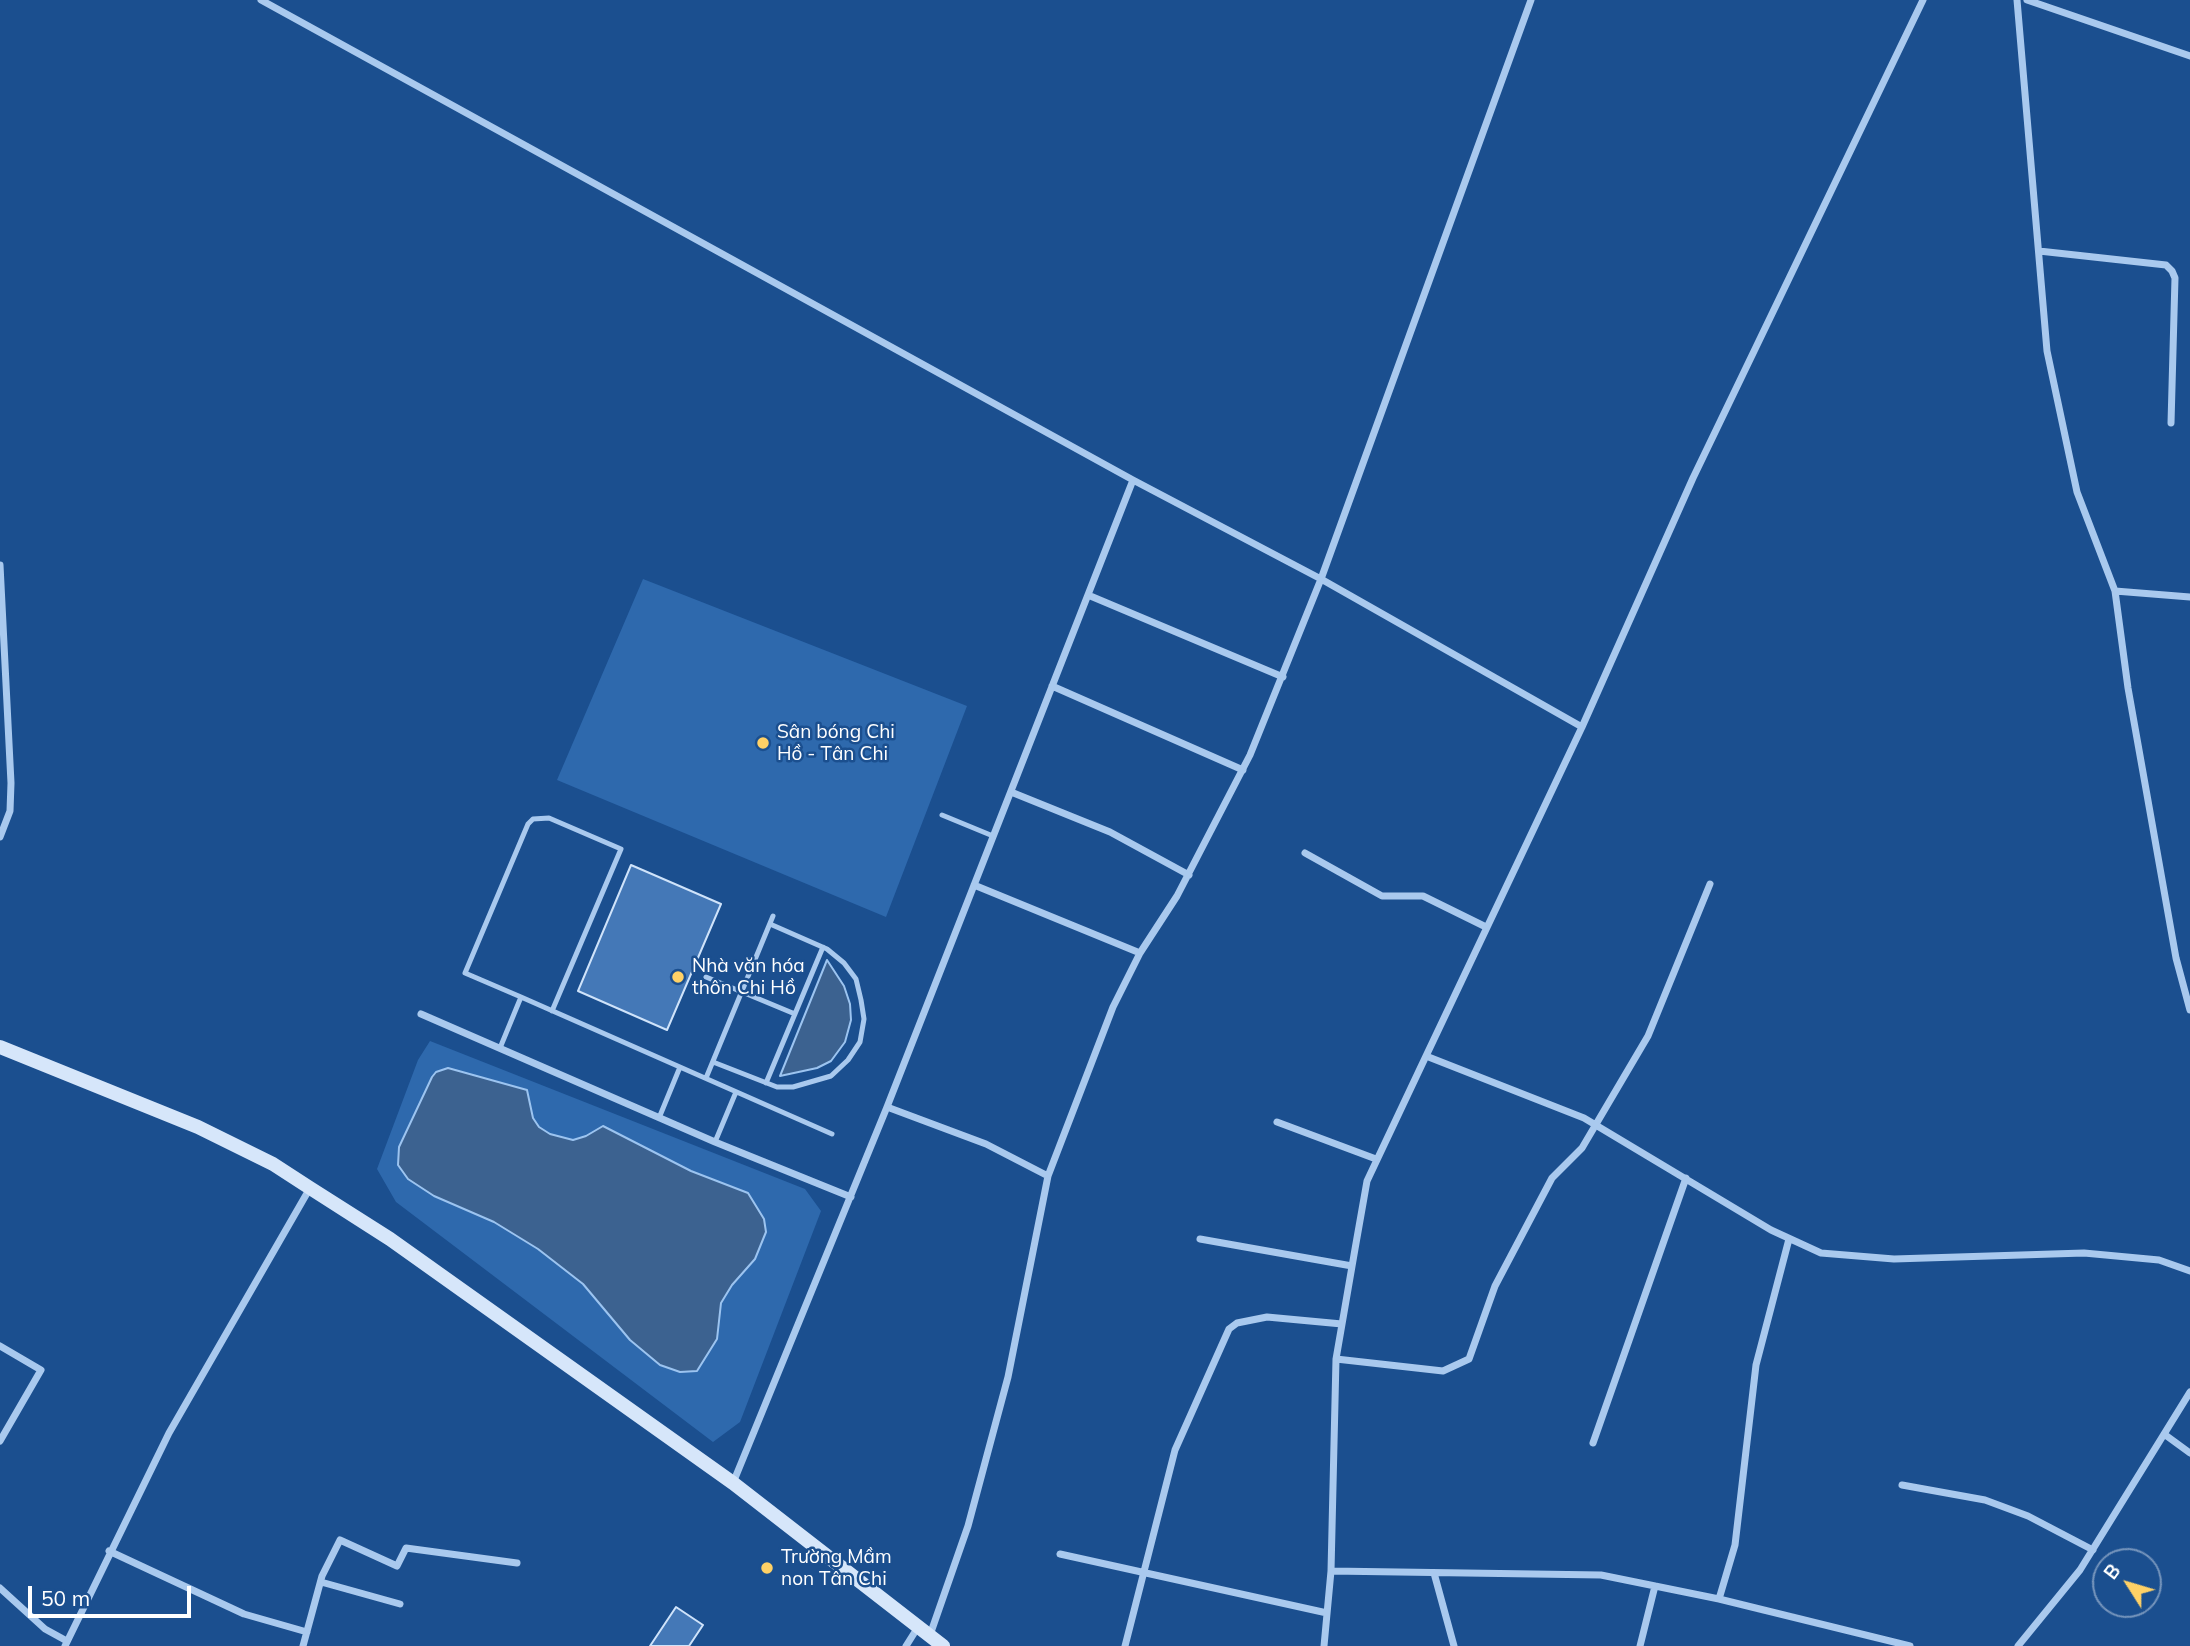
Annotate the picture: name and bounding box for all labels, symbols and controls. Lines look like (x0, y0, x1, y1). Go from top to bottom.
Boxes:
place label: Sân bóng Chi Hồ - Tân Chi (777, 721, 895, 765)
marker: Sân bóng Chi Hồ - Tân Chi (755, 735, 771, 751)
place label: Nhà văn hóa thôn Chi Hồ (692, 955, 805, 999)
marker: Nhà văn hóa thôn Chi Hồ (670, 969, 686, 985)
place label: Trường Mầm non Tân Chi (781, 1546, 892, 1590)
north arrow (2092, 1548, 2162, 1618)
text: B (2098, 1559, 2125, 1584)
marker: Trường Mầm non Tân Chi (759, 1560, 775, 1576)
scale bar (32, 1572, 194, 1616)
text: 50 m (41, 1585, 90, 1611)

